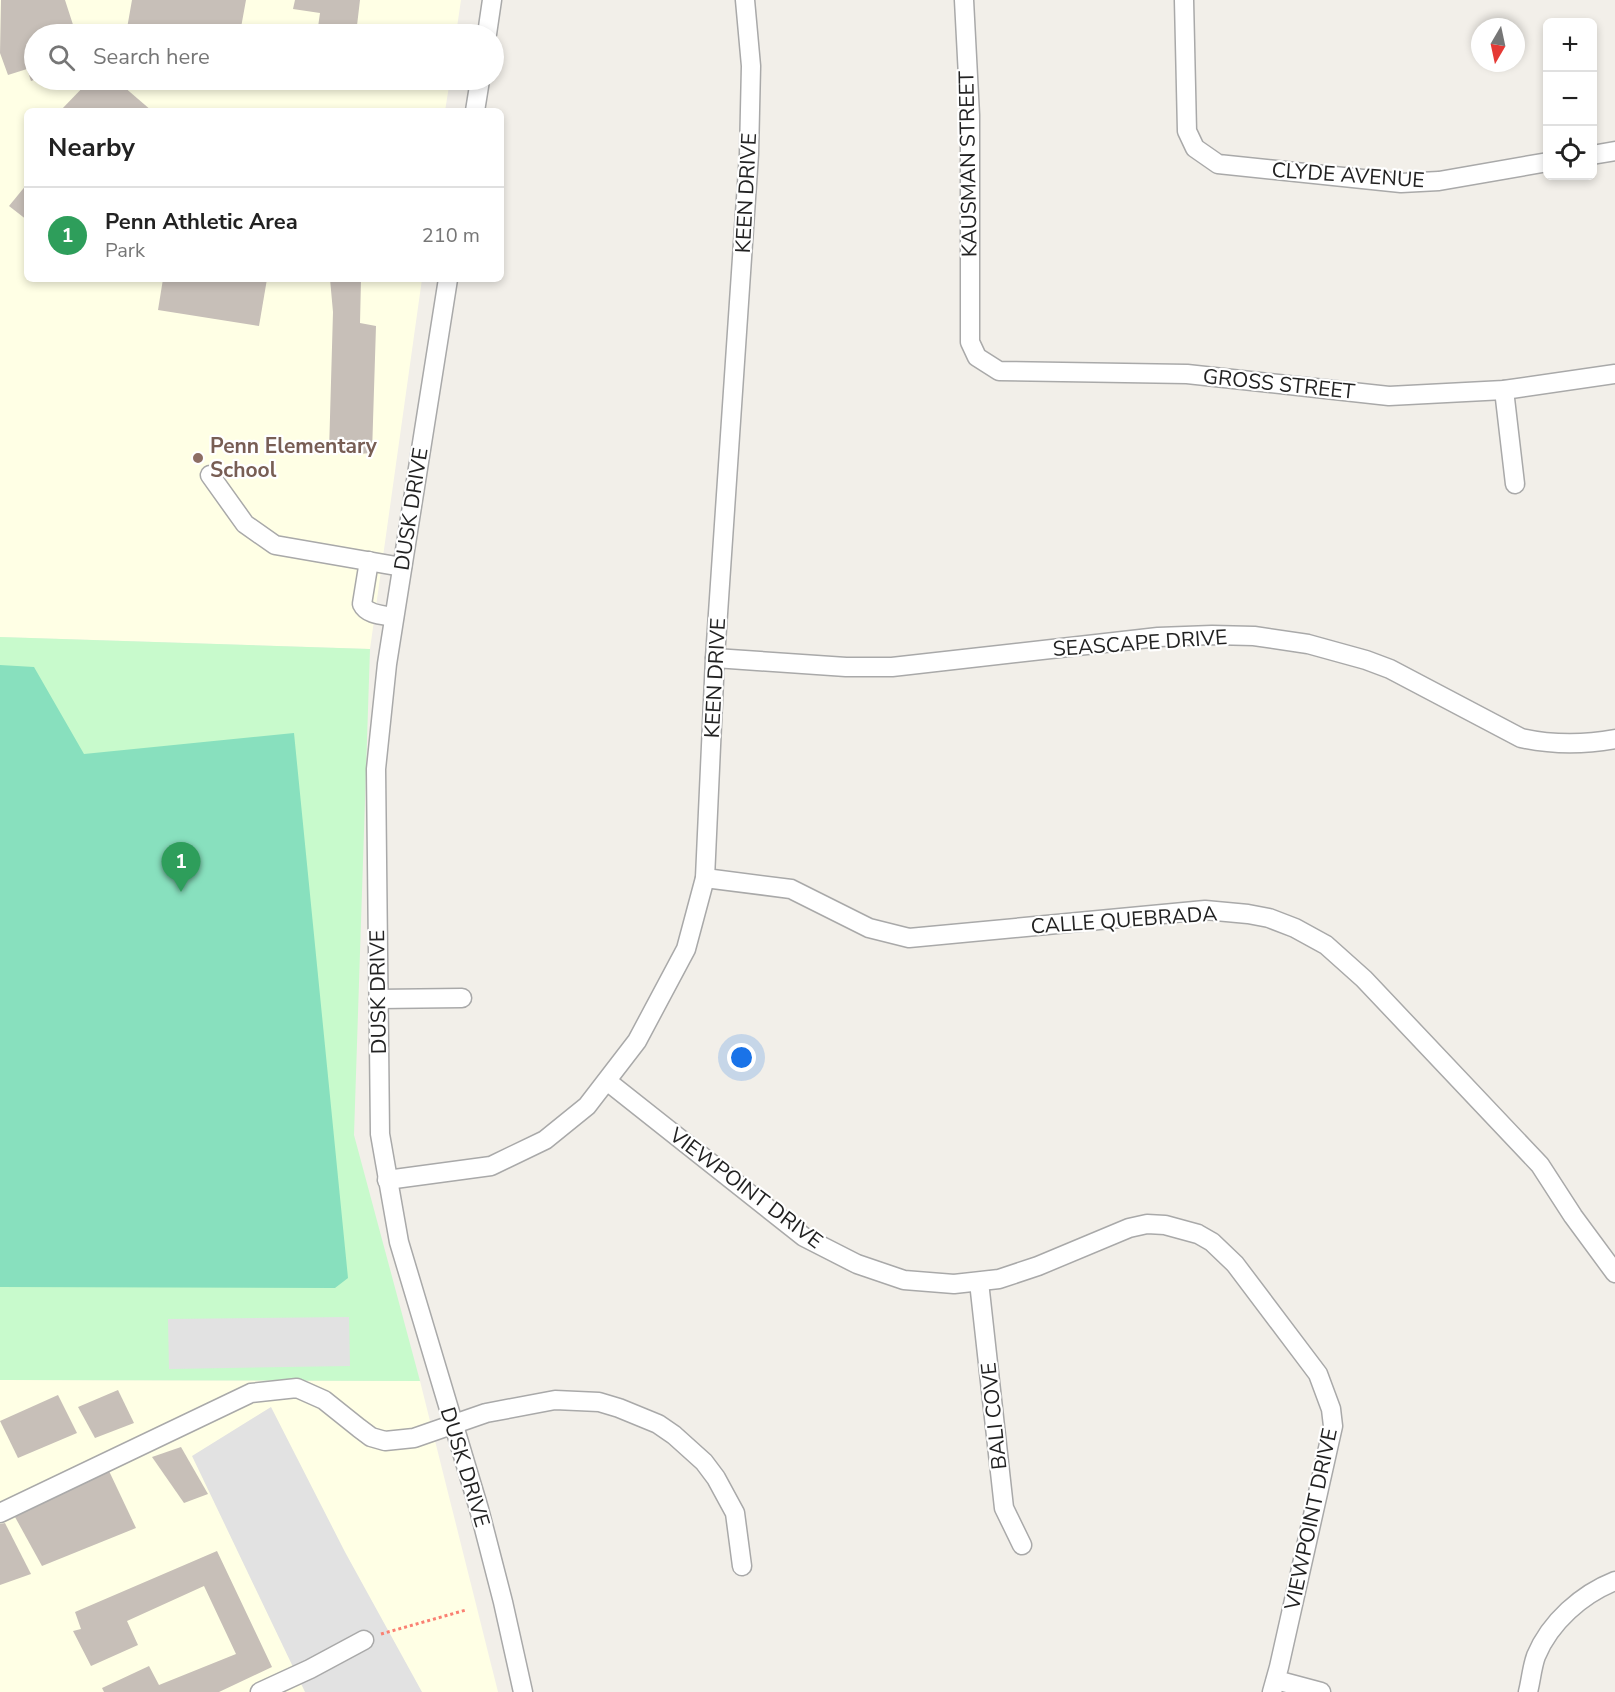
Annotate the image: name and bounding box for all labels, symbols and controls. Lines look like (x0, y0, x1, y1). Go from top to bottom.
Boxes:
north arrow (1471, 18, 1525, 72)
map controls (1543, 18, 1597, 180)
button: + (1543, 18, 1597, 72)
search box (24, 24, 504, 90)
icon: search (45, 41, 78, 74)
text: Search here (93, 42, 210, 72)
street label: KAUSMAN STREET (952, 70, 984, 257)
button: − (1543, 72, 1597, 126)
button: locate (1543, 126, 1597, 180)
text: Nearby (48, 130, 135, 165)
street label: KEEN DRIVE (729, 132, 763, 254)
street label: CLYDE AVENUE (1271, 156, 1425, 194)
text: Penn Athletic Area (105, 207, 298, 237)
text: 1 (62, 222, 74, 249)
text: 210 m (422, 222, 480, 249)
text: Park (105, 237, 145, 264)
street label: GROSS STREET (1202, 362, 1357, 406)
place label: Penn Elementary School (210, 432, 378, 484)
street label: DUSK DRIVE (387, 446, 435, 572)
marker: Penn Elementary School (191, 451, 205, 465)
street label: KEEN DRIVE (698, 617, 732, 739)
street label: SEASCAPE DRIVE (1052, 623, 1228, 663)
pin: 1 (162, 842, 201, 892)
street label: CALLE QUEBRADA (1030, 900, 1218, 940)
street label: DUSK DRIVE (363, 930, 393, 1054)
your location (727, 1043, 756, 1072)
street label: VIEWPOINT DRIVE (663, 1121, 828, 1255)
street label: BALI COVE (974, 1361, 1014, 1471)
street label: DUSK DRIVE (433, 1404, 497, 1530)
street label: VIEWPOINT DRIVE (1278, 1426, 1344, 1613)

